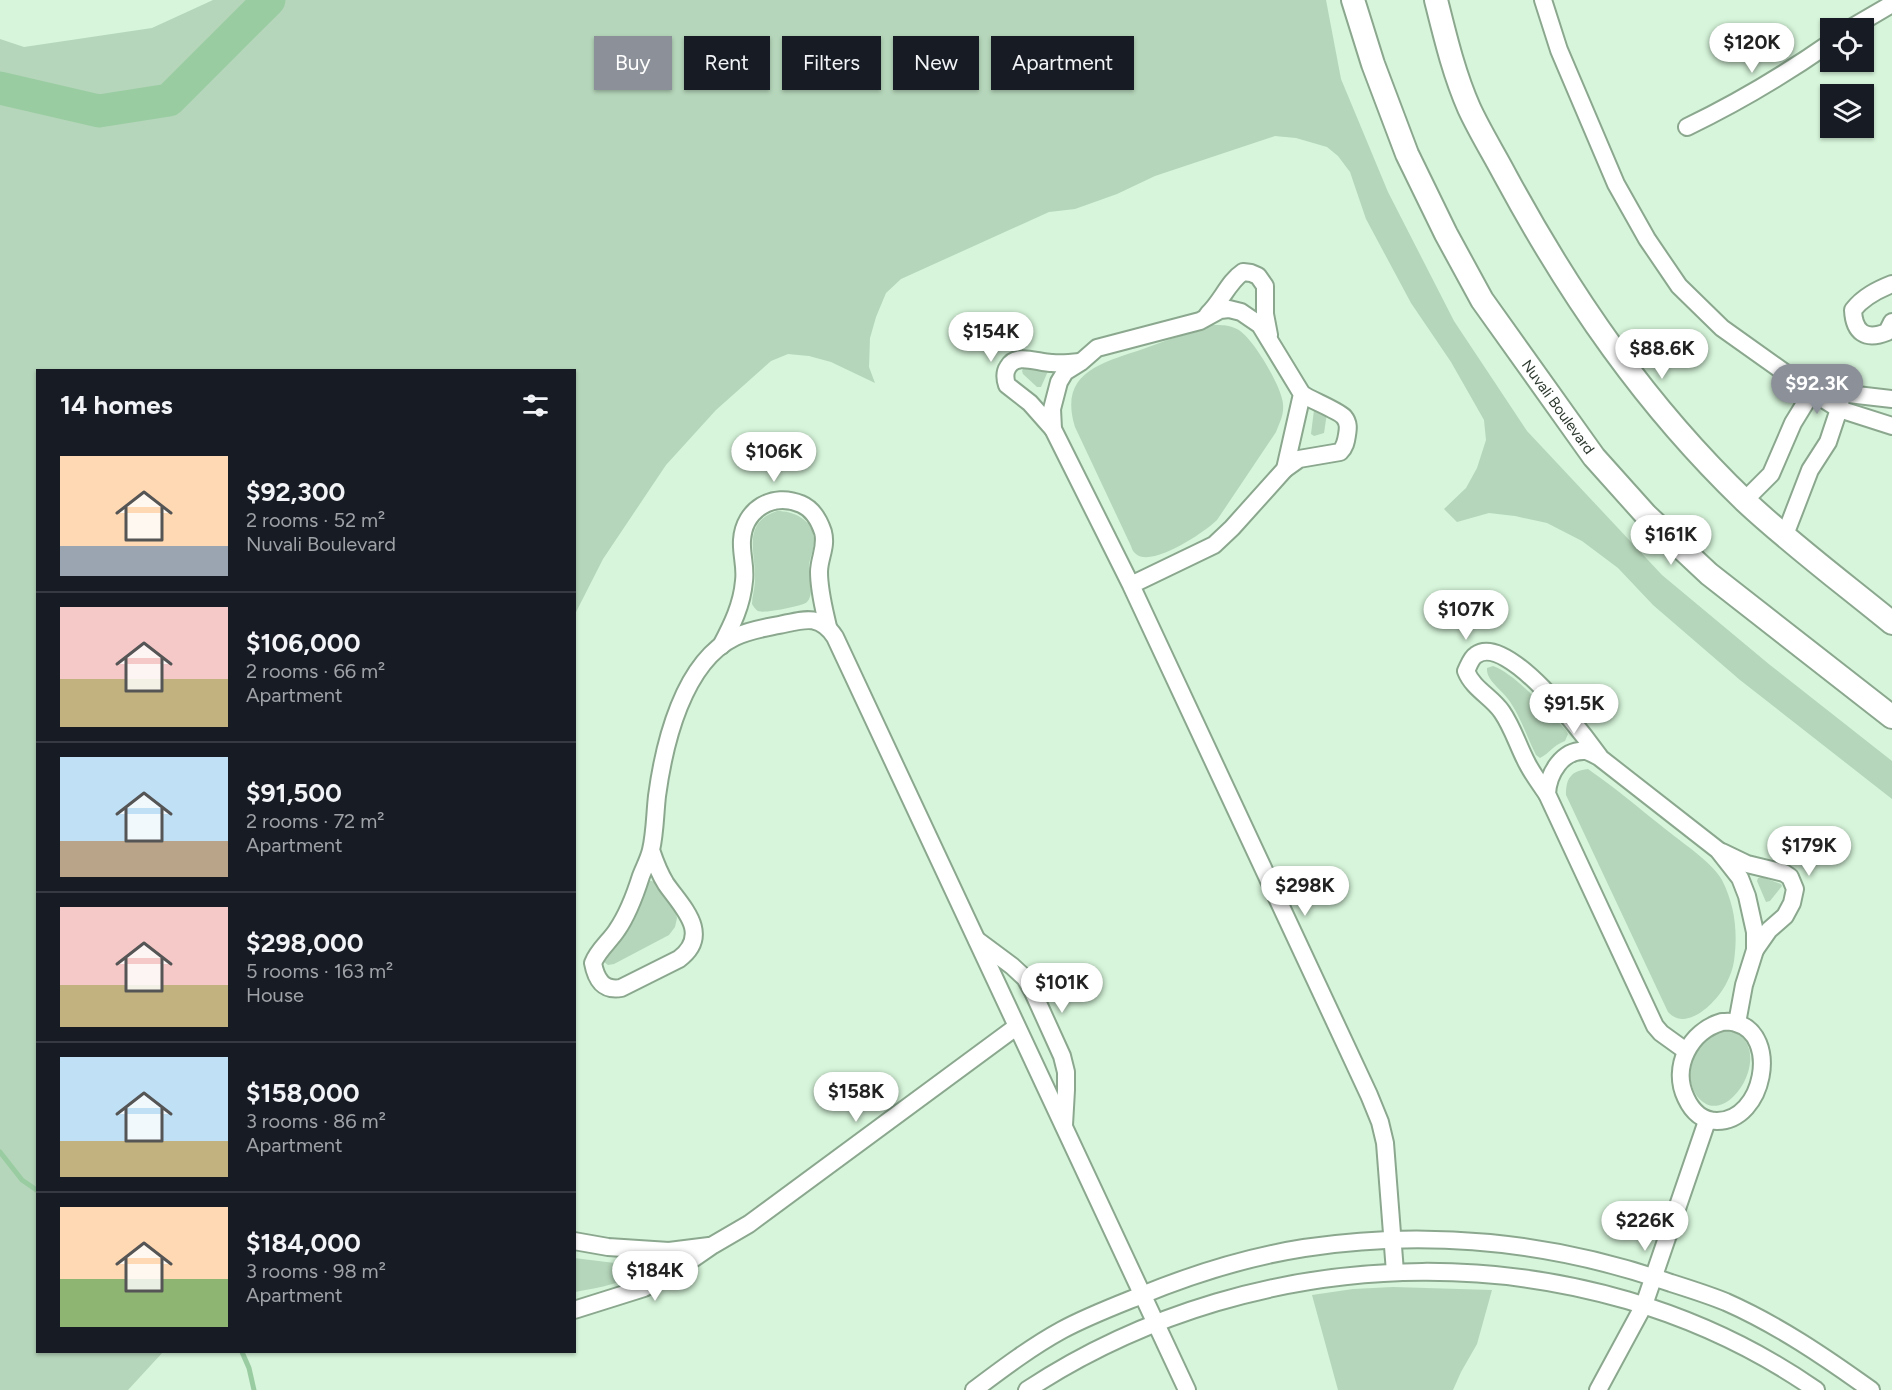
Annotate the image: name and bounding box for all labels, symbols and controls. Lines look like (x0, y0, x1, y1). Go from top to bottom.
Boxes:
map controls (1820, 18, 1874, 138)
button: locate (1820, 18, 1874, 72)
pin: $120K (1710, 23, 1794, 74)
text: $120K (1723, 30, 1781, 54)
chip: Buy (594, 36, 672, 90)
chip: Rent (684, 36, 770, 90)
chip: Filters (782, 36, 881, 90)
chip: New (893, 36, 979, 90)
chip: Apartment (991, 36, 1134, 90)
button: layers (1820, 84, 1874, 138)
pin: $154K (949, 312, 1033, 363)
text: $154K (962, 319, 1020, 343)
pin: $88.6K (1613, 329, 1711, 380)
text: $88.6K (1629, 336, 1695, 360)
street label: Nuvali Boulevard (1518, 356, 1598, 458)
pin: $92.3K (1768, 364, 1866, 415)
text: $92.3K (1785, 371, 1849, 395)
text: 14 homes (60, 389, 173, 421)
icon: filters (519, 389, 552, 422)
pin: $106K (732, 432, 816, 483)
text: $106K (745, 439, 803, 463)
text: $92,300 (246, 476, 345, 508)
icon: home (108, 480, 180, 552)
text: 2 rooms · 52 m² (246, 508, 385, 532)
pin: $161K (1629, 515, 1713, 566)
text: $161K (1645, 522, 1697, 546)
text: Nuvali Boulevard (246, 532, 396, 556)
pin: $107K (1424, 590, 1508, 641)
text: $107K (1438, 597, 1494, 621)
text: $106,000 (246, 627, 361, 659)
icon: home (108, 631, 180, 703)
text: 2 rooms · 66 m² (246, 659, 385, 683)
text: Apartment (246, 683, 343, 707)
pin: $91.5K (1525, 684, 1623, 735)
text: $91.5K (1543, 691, 1605, 715)
text: $91,500 (246, 777, 342, 809)
icon: home (108, 781, 180, 853)
text: 2 rooms · 72 m² (246, 809, 384, 833)
pin: $179K (1767, 826, 1851, 877)
text: Apartment (246, 833, 343, 857)
text: $179K (1781, 833, 1837, 857)
pin: $298K (1263, 866, 1347, 917)
text: $298K (1275, 873, 1335, 897)
text: $298,000 (246, 927, 364, 959)
icon: home (108, 931, 180, 1003)
text: 5 rooms · 163 m² (246, 959, 393, 983)
pin: $101K (1020, 963, 1104, 1014)
text: $101K (1035, 970, 1089, 994)
text: House (246, 983, 304, 1007)
pin: $158K (814, 1072, 898, 1123)
text: $158,000 (246, 1077, 360, 1109)
text: $158K (828, 1079, 884, 1103)
icon: home (108, 1081, 180, 1153)
text: 3 rooms · 86 m² (246, 1109, 386, 1133)
text: Apartment (246, 1133, 343, 1157)
pin: $226K (1603, 1201, 1687, 1252)
text: $226K (1615, 1208, 1675, 1232)
text: $184,000 (246, 1227, 361, 1259)
icon: home (108, 1231, 180, 1303)
pin: $184K (613, 1251, 697, 1302)
text: $184K (626, 1258, 684, 1282)
text: 3 rooms · 98 m² (246, 1259, 386, 1283)
text: Apartment (246, 1283, 343, 1307)

